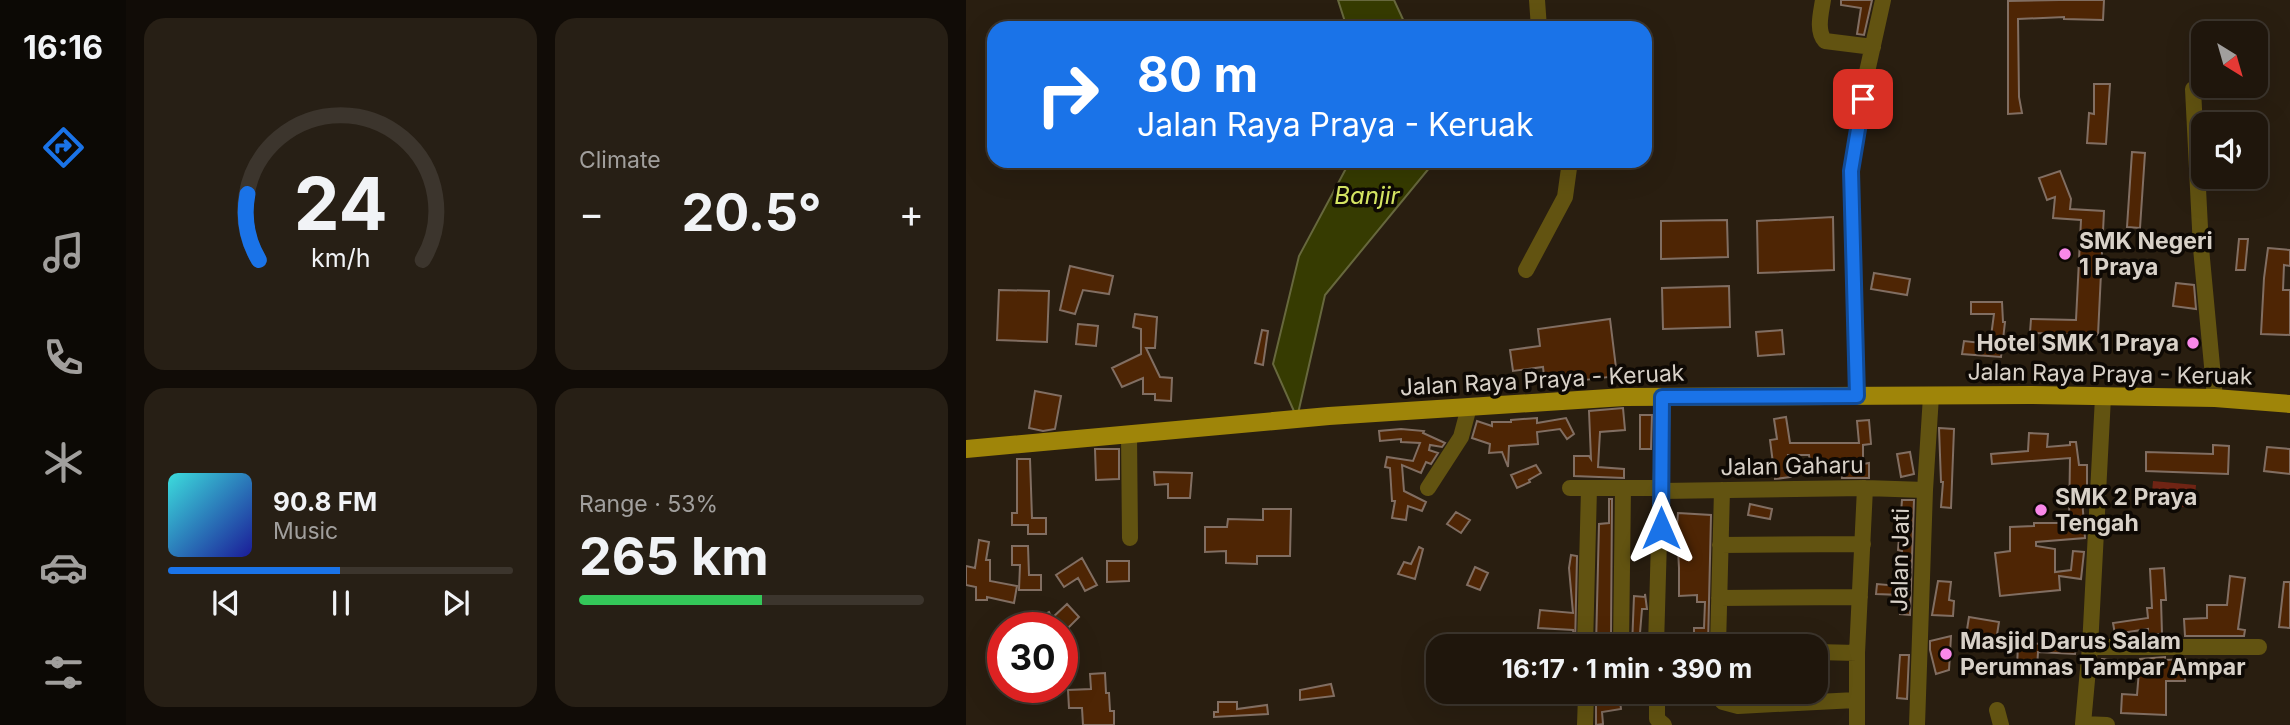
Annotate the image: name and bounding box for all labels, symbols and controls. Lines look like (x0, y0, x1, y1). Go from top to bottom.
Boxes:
north arrow (2191, 21, 2268, 98)
map controls (2191, 21, 2268, 189)
text: 16:16 (23, 28, 103, 67)
text: 80 m (1137, 45, 1258, 104)
icon: right (1022, 49, 1113, 140)
pin (1833, 69, 1893, 129)
icon: arrive (1844, 80, 1882, 118)
text: Jalan Raya Praya - Keruak (1137, 105, 1533, 144)
button: sound (2191, 112, 2268, 189)
icon: directions (39, 123, 88, 172)
text: Climate (579, 146, 661, 174)
text: 24 (294, 159, 387, 248)
text: 20.5° (681, 181, 822, 244)
water label: Banjir (1334, 181, 1401, 210)
text: − (579, 190, 604, 236)
text: + (899, 190, 924, 236)
place label: SMK Negeri 1 Praya (2079, 227, 2213, 281)
icon: music (39, 228, 88, 277)
text: km/h (311, 243, 370, 273)
marker: SMK Negeri 1 Praya (2057, 246, 2073, 262)
place label: Hotel SMK 1 Praya (1976, 329, 2179, 357)
icon: phone (39, 333, 88, 382)
marker: Hotel SMK 1 Praya (2185, 335, 2201, 351)
street label: Jalan Raya Praya - Keruak (1967, 358, 2253, 390)
street label: Jalan Raya Praya - Keruak (1399, 359, 1685, 401)
icon: climate (39, 438, 88, 487)
street label: Jalan Gaharu (1720, 451, 1864, 481)
place label: SMK 2 Praya Tengah (2055, 483, 2197, 537)
text: 90.8 FM (273, 486, 377, 517)
text: Range · 53% (579, 490, 718, 518)
position arrow (1624, 491, 1698, 565)
marker: SMK 2 Praya Tengah (2033, 502, 2049, 518)
street label: Jalan Jati (1885, 508, 1915, 612)
text: Music (273, 517, 338, 545)
text: 265 km (579, 525, 769, 588)
icon: car (39, 543, 88, 592)
icon: previous (207, 584, 245, 622)
icon: pause (322, 584, 360, 622)
icon: next (437, 584, 475, 622)
speed limit sign: 30 (987, 612, 1078, 703)
place label: Masjid Darus Salam Perumnas Tampar Ampar (1960, 627, 2246, 681)
marker: Masjid Darus Salam Perumnas Tampar Ampar (1938, 646, 1954, 662)
icon: filters (39, 648, 88, 697)
text: 16:17 · 1 min · 390 m (1502, 653, 1752, 684)

